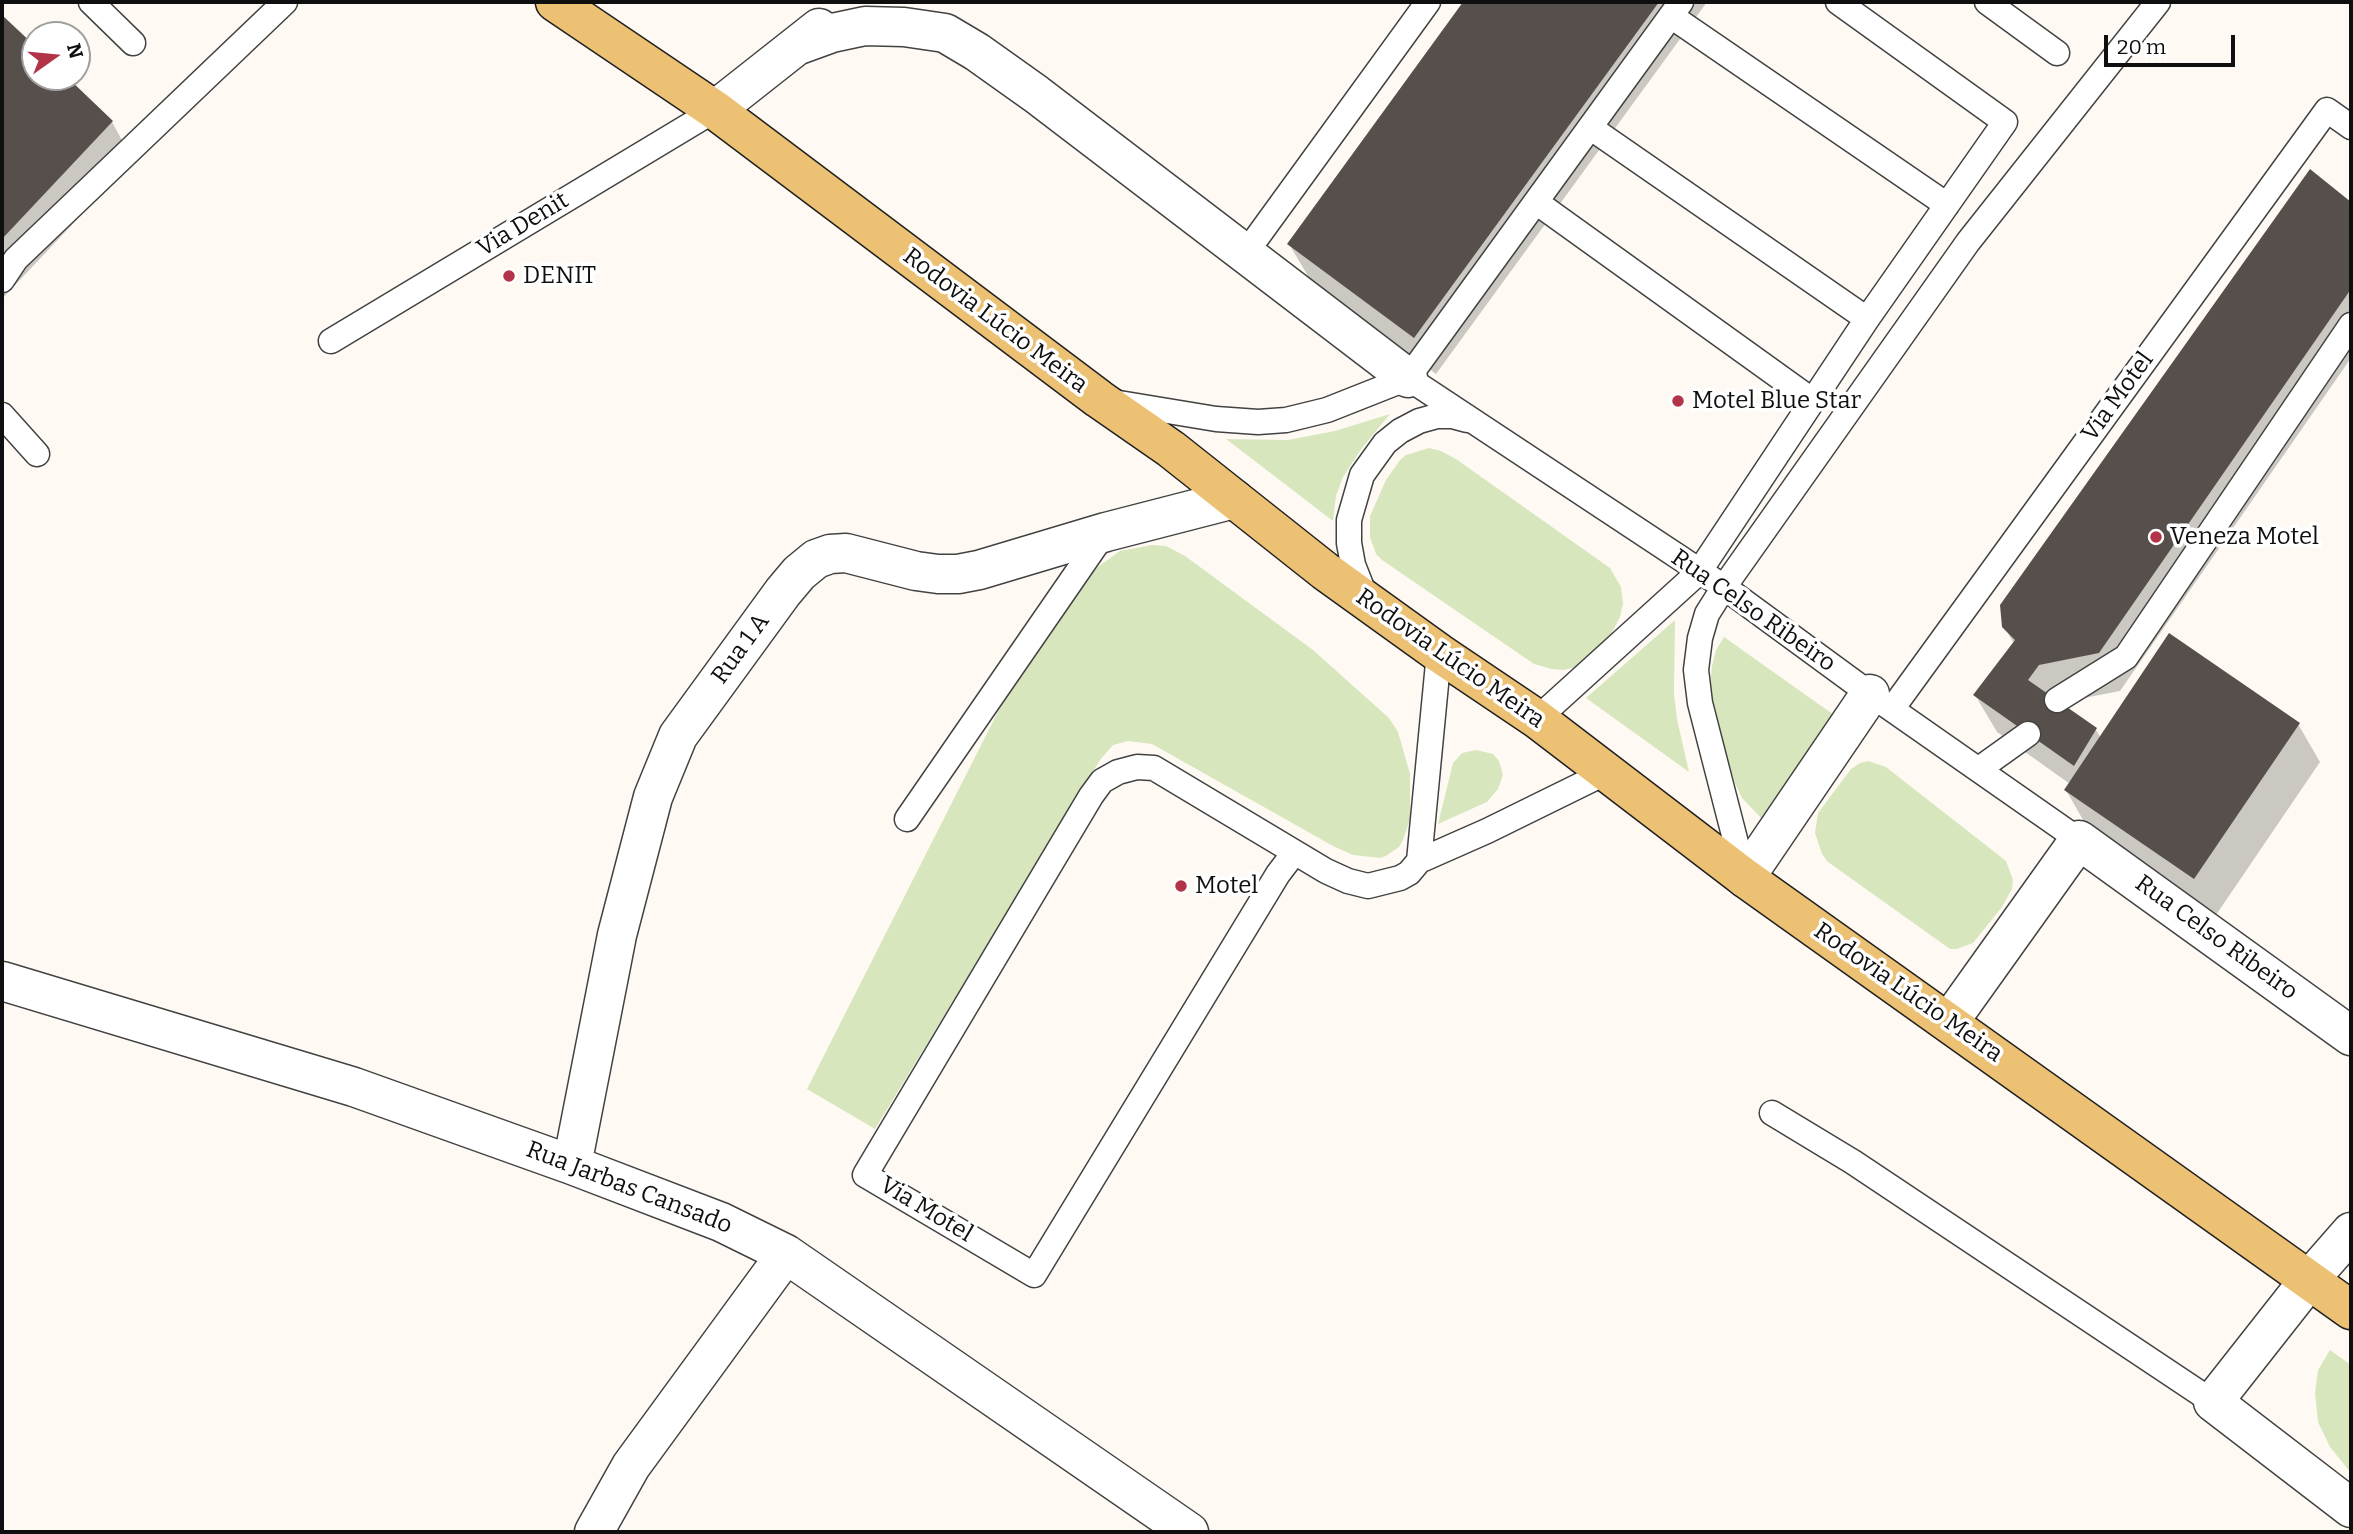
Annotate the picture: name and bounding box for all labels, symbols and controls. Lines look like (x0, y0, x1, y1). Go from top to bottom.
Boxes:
north arrow (21, 21, 91, 91)
scale bar (2108, 21, 2239, 65)
text: 20 m (2117, 34, 2166, 60)
text: N (62, 41, 88, 61)
street label: Via Denit (472, 187, 574, 263)
street label: Rodovia Lúcio Meira (897, 242, 1093, 400)
place label: DENIT (523, 262, 596, 290)
marker: DENIT (501, 268, 517, 284)
street label: Via Motel (2076, 347, 2160, 447)
place label: Motel Blue Star (1692, 387, 1861, 415)
marker: Motel Blue Star (1670, 393, 1686, 409)
place label: Veneza Motel (2170, 523, 2319, 551)
marker: Veneza Motel (2148, 529, 2164, 545)
street label: Rua Celso Ribeiro (1665, 544, 1841, 678)
street label: Rodovia Lúcio Meira (1350, 583, 1550, 735)
street label: Rua 1 A (706, 608, 776, 690)
street label: Rua Celso Ribeiro (2129, 869, 2303, 1007)
place label: Motel (1195, 872, 1258, 900)
marker: Motel (1173, 878, 1189, 894)
street label: Rodovia Lúcio Meira (1808, 917, 2008, 1069)
street label: Rua Jarbas Cansado (522, 1135, 736, 1241)
street label: Via Motel (874, 1171, 978, 1249)

